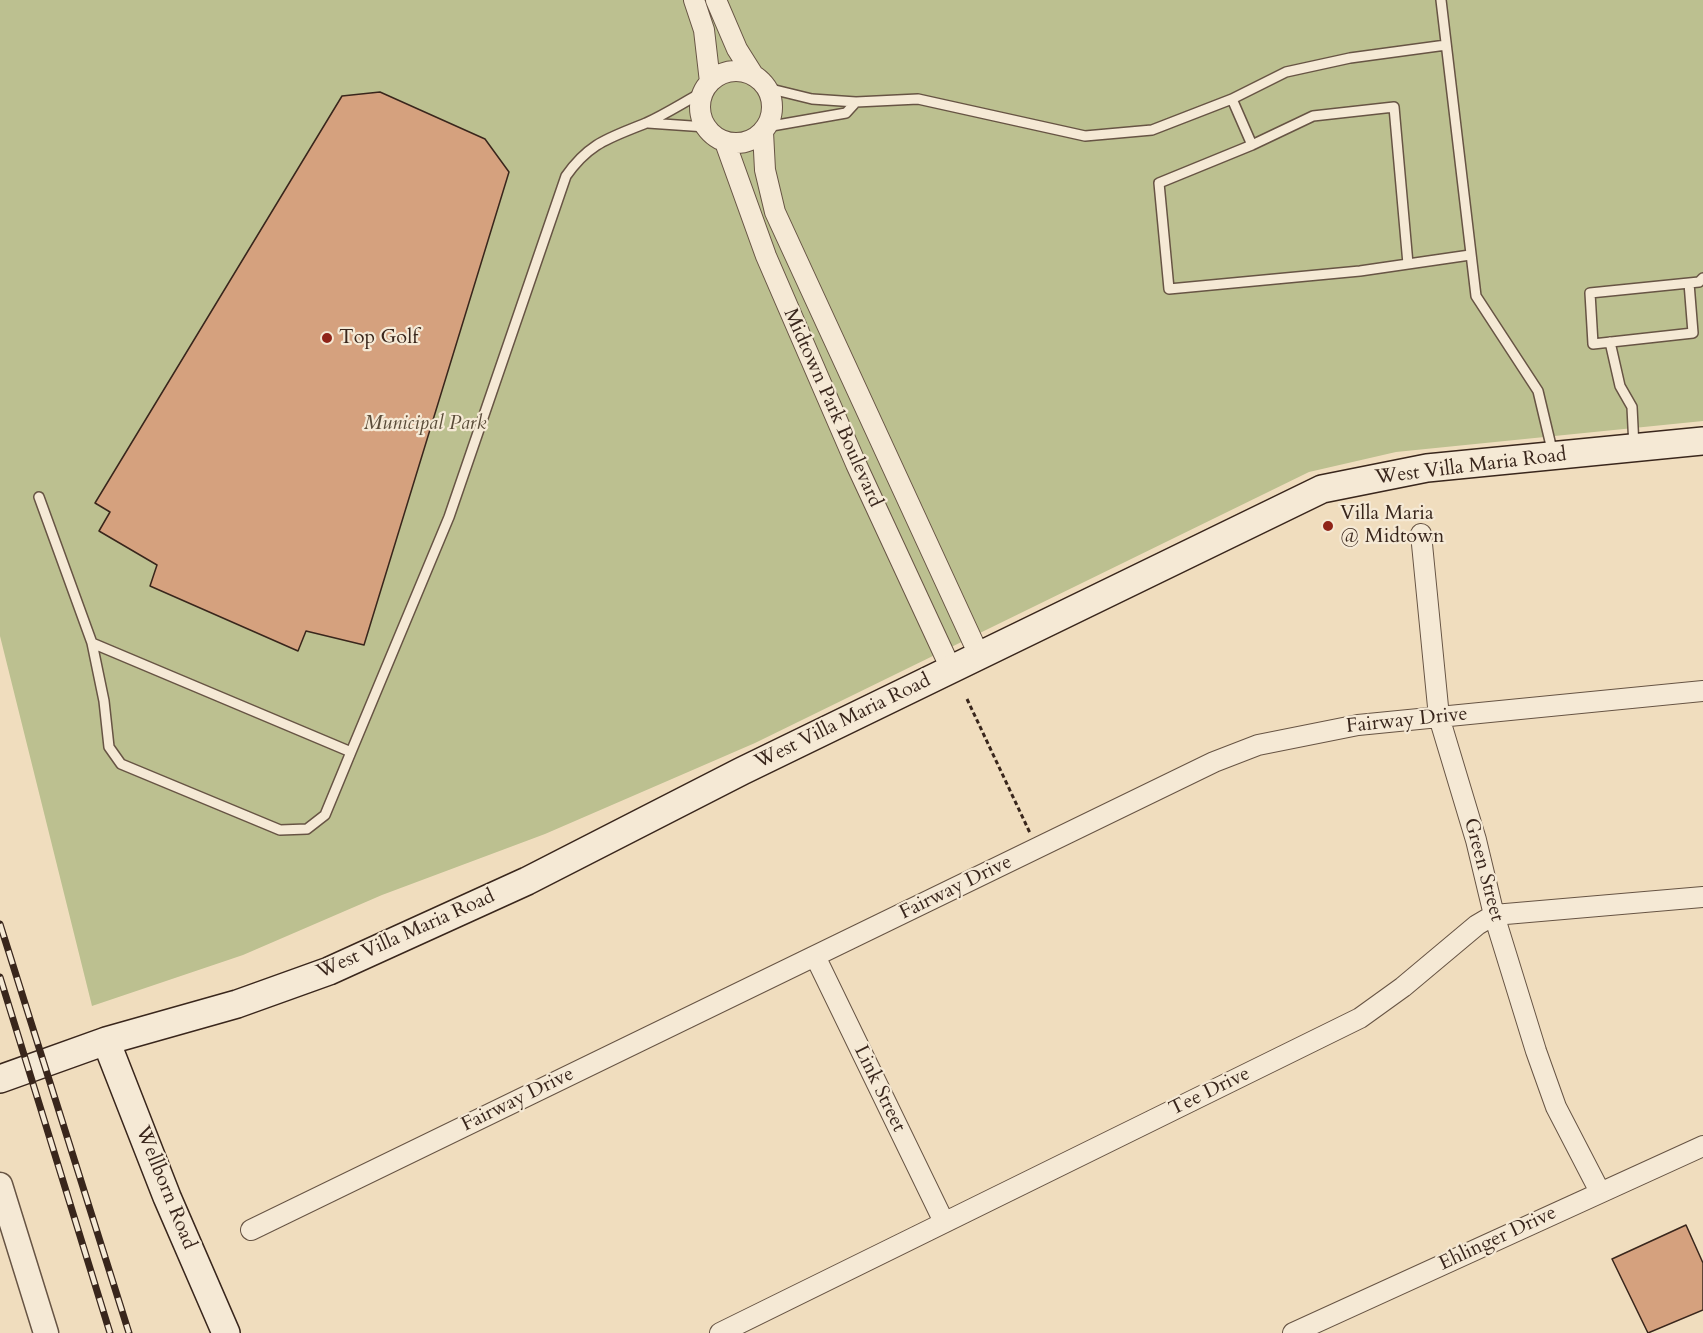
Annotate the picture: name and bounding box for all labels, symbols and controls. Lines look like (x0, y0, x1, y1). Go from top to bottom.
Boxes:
street label: Midtown Park Boulevard (777, 305, 887, 511)
place label: Top Golf (339, 326, 418, 350)
marker: Top Golf (320, 331, 334, 345)
park label: Municipal Park (364, 412, 486, 436)
street label: West Villa Maria Road (1374, 443, 1568, 491)
place label: Villa Maria @ Midtown (1340, 502, 1444, 549)
marker: Villa Maria @ Midtown (1321, 519, 1335, 533)
street label: West Villa Maria Road (751, 669, 935, 775)
street label: Fairway Drive (1345, 703, 1469, 739)
street label: Green Street (1458, 816, 1508, 924)
street label: Fairway Drive (896, 850, 1016, 926)
street label: West Villa Maria Road (313, 885, 499, 985)
street label: Link Street (848, 1042, 910, 1136)
street label: Fairway Drive (458, 1062, 578, 1138)
street label: Tee Drive (1166, 1062, 1254, 1122)
street label: Wellborn Road (129, 1123, 201, 1253)
street label: Ehlinger Drive (1436, 1201, 1560, 1277)

